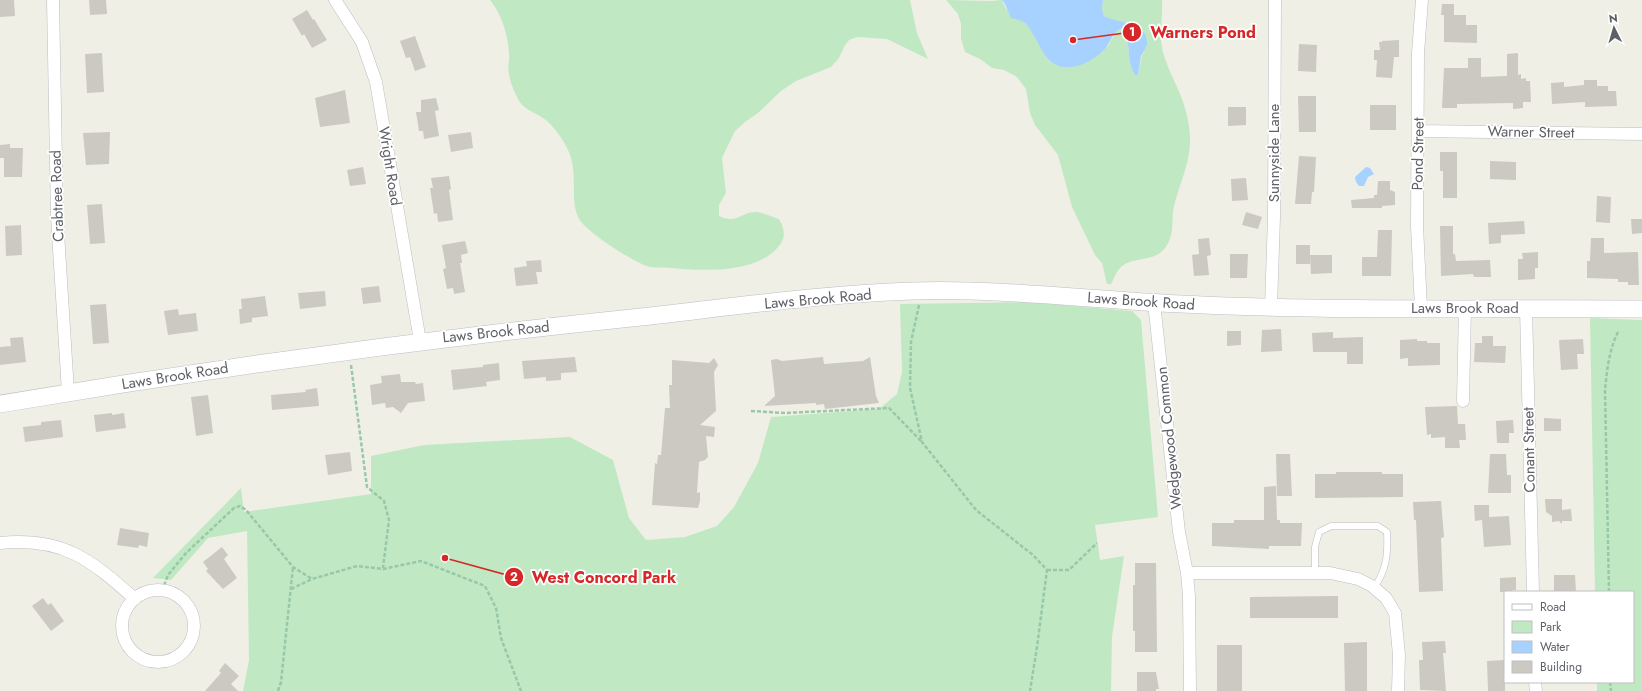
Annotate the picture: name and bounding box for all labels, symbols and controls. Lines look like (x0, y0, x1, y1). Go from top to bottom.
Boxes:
north arrow (1594, 8, 1634, 48)
text: N (1608, 10, 1618, 26)
callout: Warners Pond (1122, 18, 1263, 46)
text: Warners Pond (1150, 21, 1256, 44)
text: 1 (1129, 23, 1135, 41)
street label: Sunnyside Lane (1263, 103, 1285, 202)
street label: Pond Street (1406, 117, 1430, 191)
street label: Warner Street (1487, 120, 1575, 144)
street label: Wright Road (373, 125, 407, 207)
street label: Crabtree Road (44, 150, 70, 242)
street label: Laws Brook Road (763, 283, 873, 315)
street label: Laws Brook Road (1086, 286, 1196, 316)
street label: Laws Brook Road (1411, 297, 1519, 319)
street label: Laws Brook Road (441, 315, 551, 349)
street label: Laws Brook Road (120, 357, 230, 395)
street label: Wedgewood Common (1151, 366, 1187, 510)
street label: Conant Street (1517, 407, 1541, 493)
callout: West Concord Park (504, 563, 684, 591)
text: West Concord Park (532, 566, 677, 589)
text: 2 (510, 568, 518, 586)
legend (1504, 591, 1634, 683)
text: Road (1540, 598, 1566, 616)
text: Park (1540, 618, 1562, 636)
text: Water (1540, 638, 1571, 656)
text: Building (1540, 658, 1582, 676)

